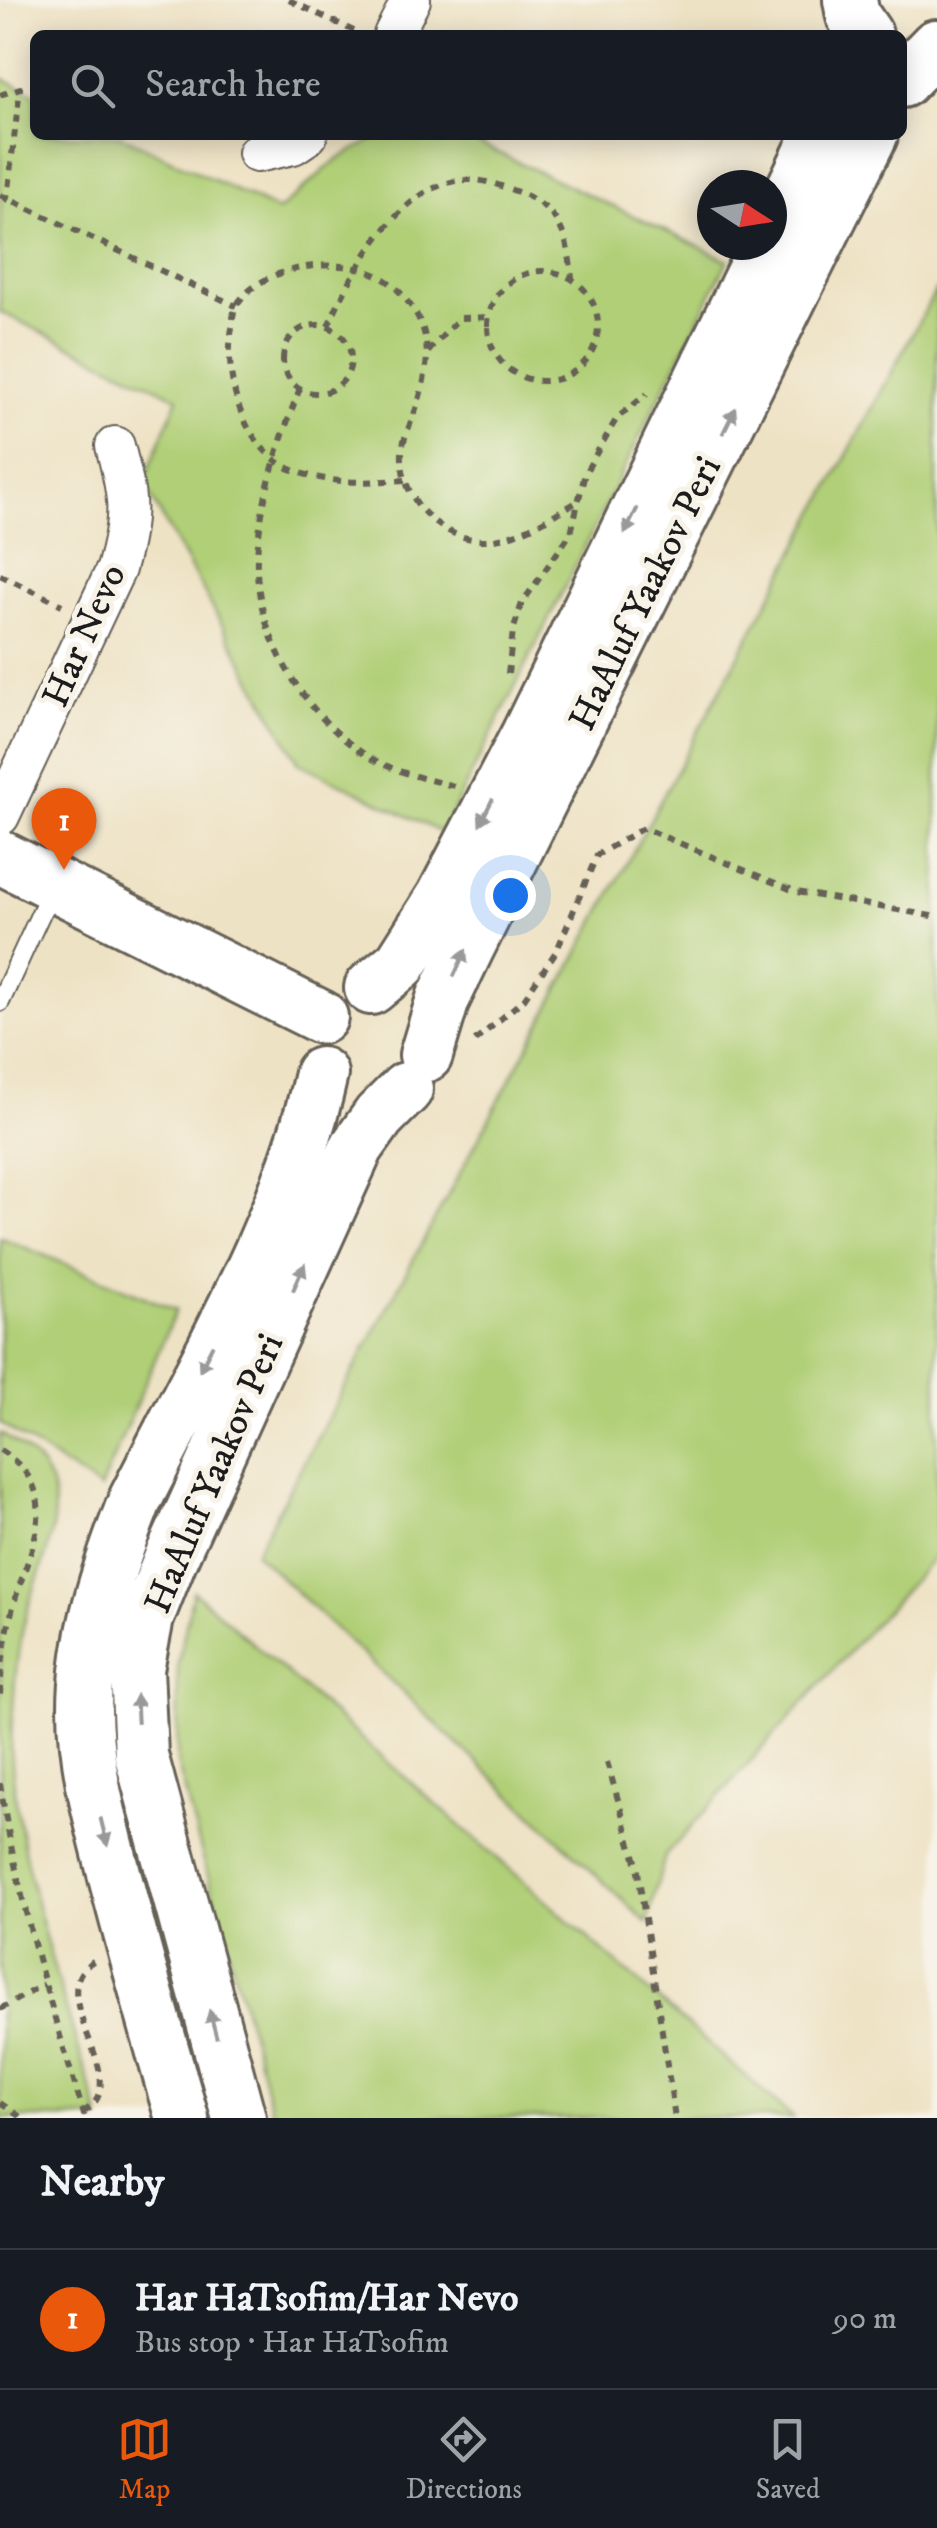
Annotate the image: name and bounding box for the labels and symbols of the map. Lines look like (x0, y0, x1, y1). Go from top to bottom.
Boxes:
north arrow (697, 170, 787, 260)
one-way arrow (720, 407, 737, 436)
street label: HaAluf Yaakov Peri (559, 449, 733, 739)
one-way arrow (623, 507, 640, 536)
street label: Har Nevo (32, 557, 138, 715)
pin: 1 (32, 788, 96, 870)
one-way arrow (478, 798, 495, 827)
your location (485, 870, 536, 921)
one-way arrow (452, 949, 468, 978)
one-way arrow (290, 1262, 307, 1291)
street label: HaAluf Yaakov Peri (134, 1327, 295, 1621)
one-way arrow (198, 1344, 215, 1373)
one-way arrow (129, 1692, 145, 1724)
one-way arrow (97, 1817, 112, 1848)
one-way arrow (205, 2008, 221, 2039)

